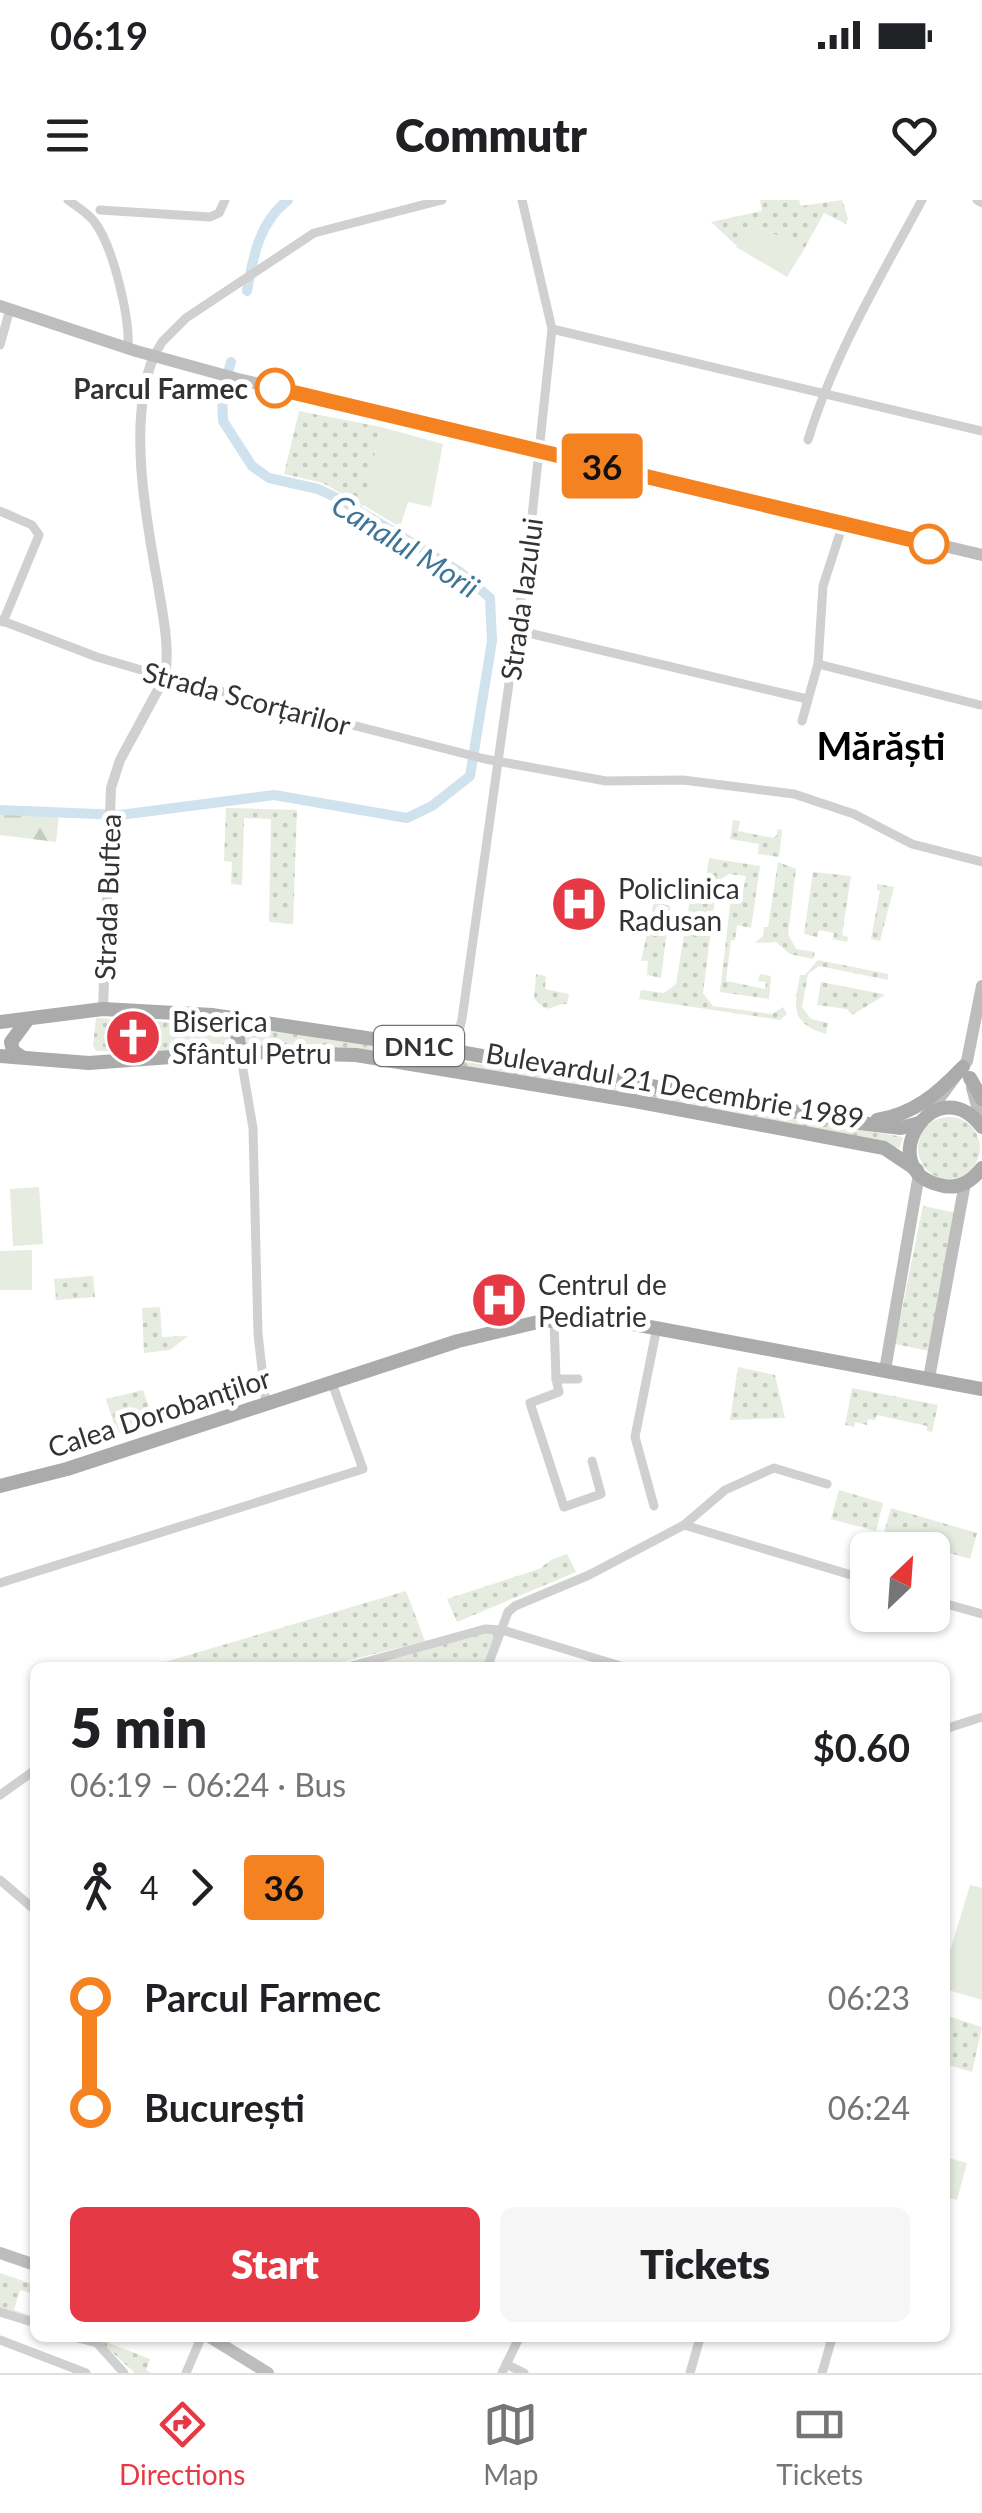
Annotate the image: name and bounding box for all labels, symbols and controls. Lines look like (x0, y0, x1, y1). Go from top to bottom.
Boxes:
text: 06:19 (50, 12, 148, 58)
icon: menu (40, 108, 95, 163)
text: Commutr (395, 108, 587, 162)
icon: heart (887, 108, 942, 163)
marker: Parcul Farmec (256, 369, 294, 407)
place label: Parcul Farmec (73, 371, 248, 405)
line badge: 36 (557, 434, 647, 498)
text: 36 (582, 445, 622, 487)
water label: Canalul Morii (326, 486, 486, 604)
street label: Strada Iazului (493, 516, 549, 682)
unlabelled marker (910, 525, 948, 563)
street label: Strada Scorțarilor (140, 654, 354, 742)
district label: Mărăști (816, 722, 946, 768)
street label: Strada Buftea (87, 813, 127, 981)
place label: Policlinica Radusan (618, 871, 740, 937)
hospital icon: Policlinica Radusan (549, 874, 609, 934)
place label: Biserica Sfântul Petru (172, 1004, 332, 1070)
church icon: Biserica Sfântul Petru (103, 1007, 163, 1067)
road number: DN1C (374, 1026, 464, 1066)
street label: Bulevardul 21 Decembrie 1989 (483, 1035, 867, 1135)
place label: Centrul de Pediatrie (538, 1267, 667, 1333)
hospital icon: Centrul de Pediatrie (469, 1270, 529, 1330)
street label: Calea Dorobanților (43, 1360, 275, 1464)
north arrow (850, 1532, 950, 1632)
map controls (850, 1532, 950, 1632)
text: 5 min (70, 1694, 207, 1760)
text: $0.60 (813, 1724, 910, 1770)
text: 06:19 – 06:24 · Bus (70, 1765, 346, 1804)
icon: walk (70, 1860, 125, 1915)
icon: forward (174, 1860, 229, 1915)
text: 36 (264, 1866, 304, 1908)
text: 4 (140, 1868, 159, 1907)
text: Parcul Farmec (144, 1974, 381, 2020)
text: 06:23 (828, 1978, 910, 2017)
text: București (144, 2084, 305, 2130)
text: 06:24 (828, 2088, 910, 2127)
button: Start (70, 2207, 480, 2322)
button: Tickets (500, 2207, 910, 2322)
tab: Directions (119, 2397, 245, 2491)
tab: Map (483, 2397, 538, 2491)
tab: Tickets (776, 2397, 863, 2491)

